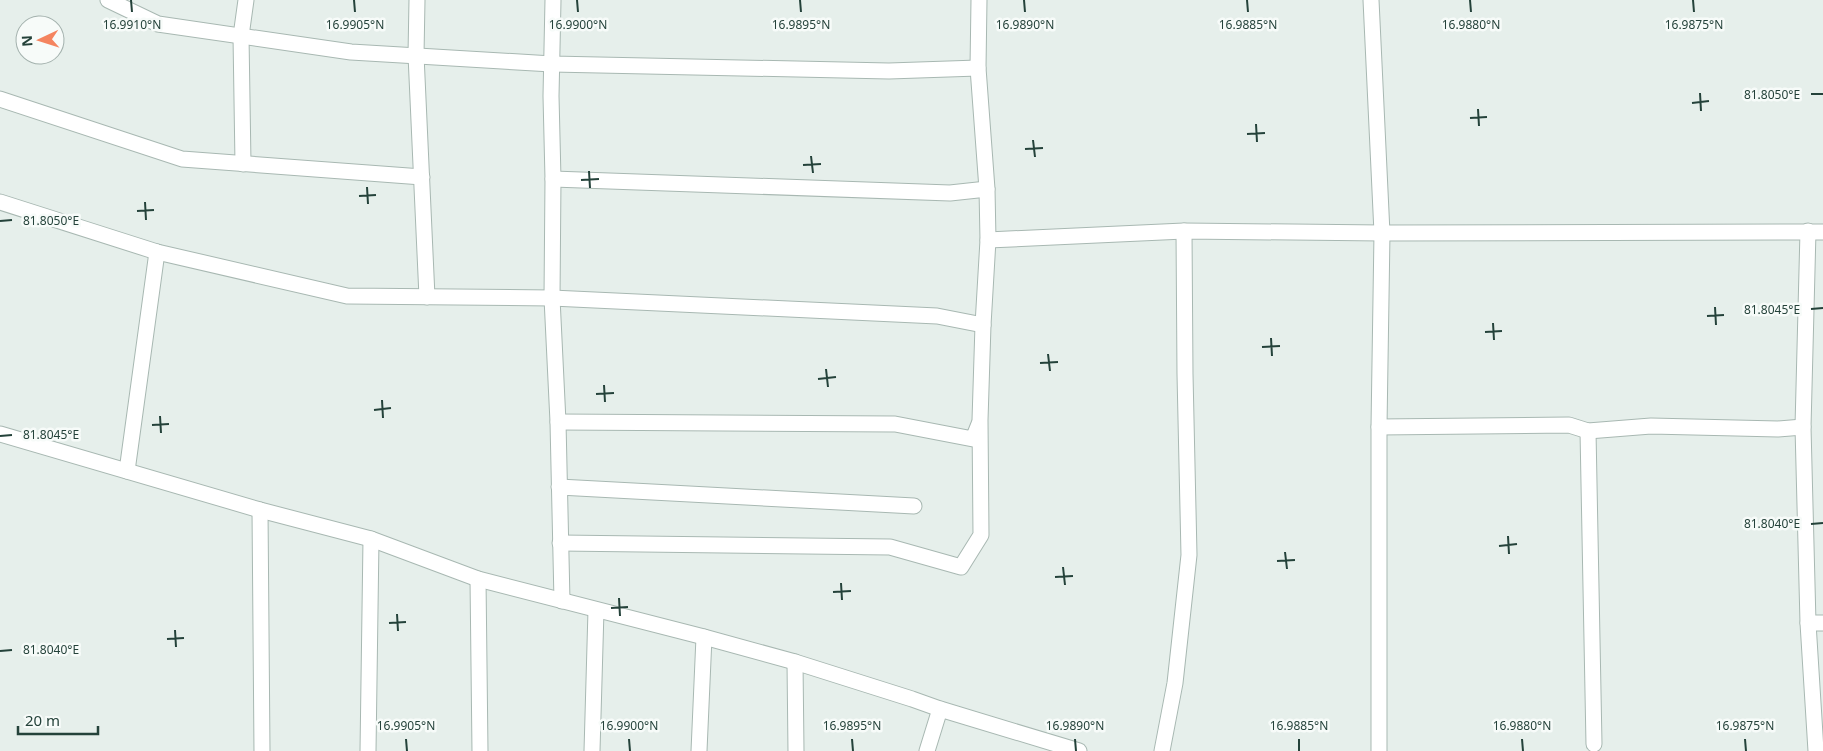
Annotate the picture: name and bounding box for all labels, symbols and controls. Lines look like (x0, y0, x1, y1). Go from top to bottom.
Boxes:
north arrow (15, 15, 65, 65)
text: 16.9910°N (103, 16, 161, 33)
text: 16.9905°N (326, 16, 384, 33)
text: 16.9900°N (549, 16, 607, 33)
text: 16.9895°N (772, 16, 830, 33)
text: 16.9890°N (996, 16, 1054, 33)
text: 16.9885°N (1219, 16, 1277, 33)
text: 16.9880°N (1442, 16, 1500, 33)
text: 16.9875°N (1665, 16, 1723, 33)
text: N (17, 35, 36, 47)
text: 81.8050°E (1744, 86, 1800, 103)
text: 81.8050°E (23, 212, 79, 229)
text: 81.8045°E (1744, 301, 1800, 318)
text: 81.8045°E (23, 426, 79, 443)
text: 81.8040°E (1744, 515, 1800, 532)
text: 81.8040°E (23, 641, 79, 658)
scale bar (18, 704, 98, 736)
text: 20 m (25, 710, 60, 730)
text: 16.9905°N (377, 717, 435, 734)
text: 16.9900°N (600, 717, 658, 734)
text: 16.9895°N (823, 717, 881, 734)
text: 16.9890°N (1046, 717, 1104, 734)
text: 16.9885°N (1270, 717, 1328, 734)
text: 16.9880°N (1493, 717, 1551, 734)
text: 16.9875°N (1716, 717, 1774, 734)

